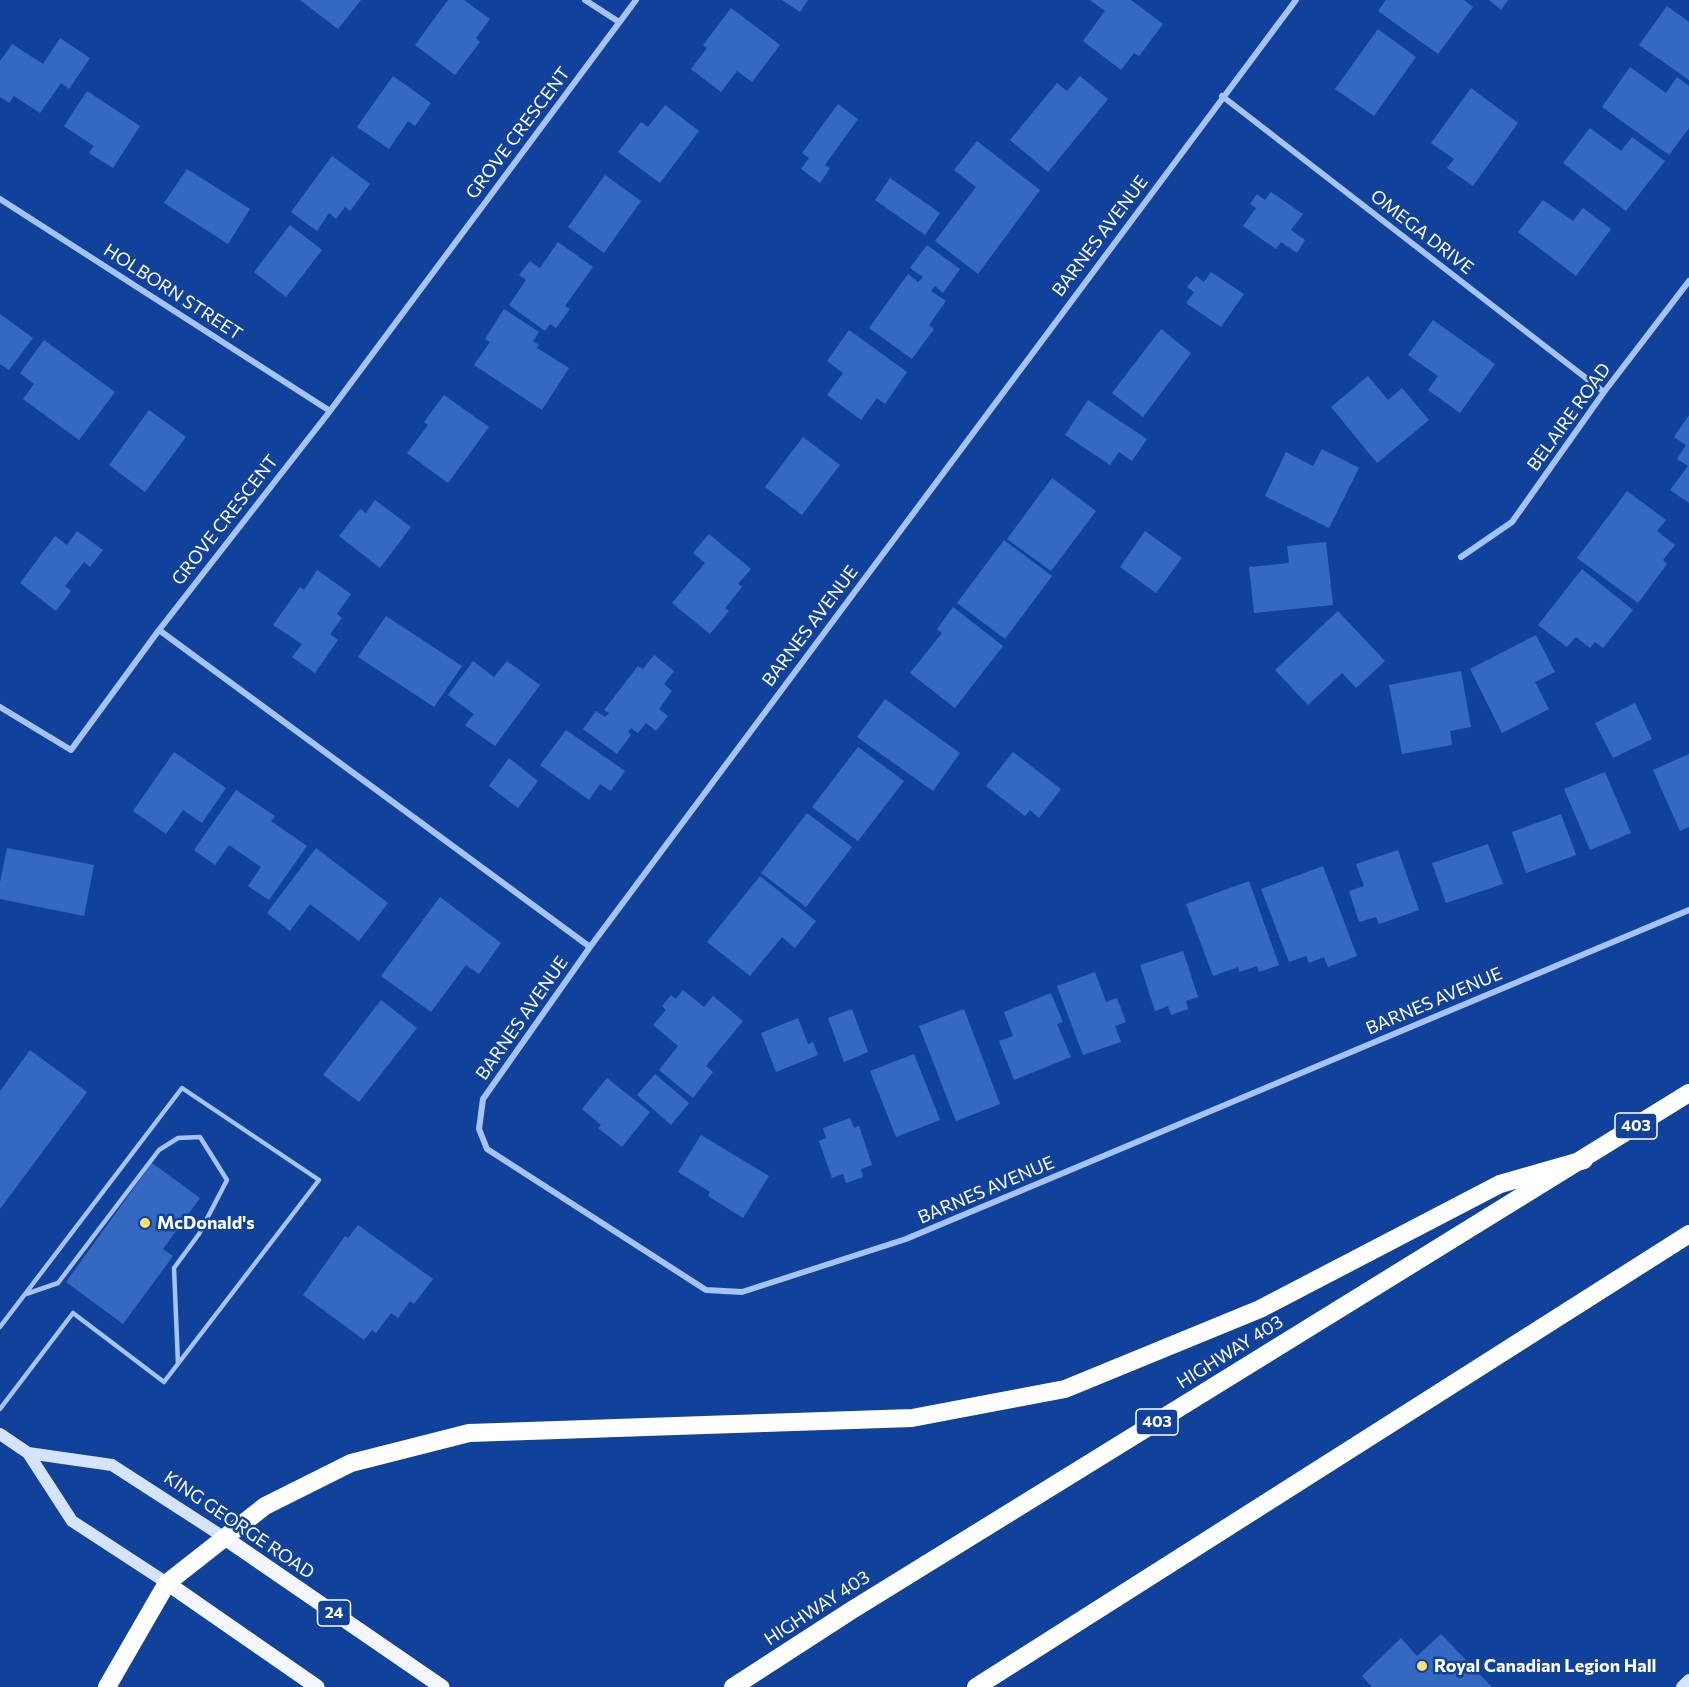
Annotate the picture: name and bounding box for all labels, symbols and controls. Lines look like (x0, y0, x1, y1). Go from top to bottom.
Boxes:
street label: GROVE CRESCENT (461, 63, 575, 203)
street label: BARNES AVENUE (1047, 171, 1153, 301)
street label: OMEGA DRIVE (1366, 185, 1478, 279)
street label: HOLBORN STREET (100, 239, 246, 345)
street label: BELAIRE ROAD (1523, 359, 1615, 475)
street label: GROVE CRESCENT (167, 450, 283, 590)
street label: BARNES AVENUE (757, 561, 863, 691)
street label: BARNES AVENUE (471, 952, 573, 1084)
street label: BARNES AVENUE (1363, 963, 1505, 1039)
road number: 403 (1615, 1113, 1657, 1139)
street label: BARNES AVENUE (915, 1152, 1057, 1228)
place label: McDonald's (157, 1212, 255, 1234)
marker: McDonald's (138, 1216, 152, 1230)
street label: HIGHWAY 403 (1173, 1311, 1287, 1393)
road number: 403 (1136, 1409, 1178, 1435)
street label: KING GEORGE ROAD (160, 1467, 318, 1583)
street label: HIGHWAY 403 (760, 1566, 874, 1650)
road number: 24 (318, 1600, 350, 1626)
place label: Royal Canadian Legion Hall (1434, 1655, 1656, 1677)
marker: Royal Canadian Legion Hall (1415, 1659, 1429, 1673)

